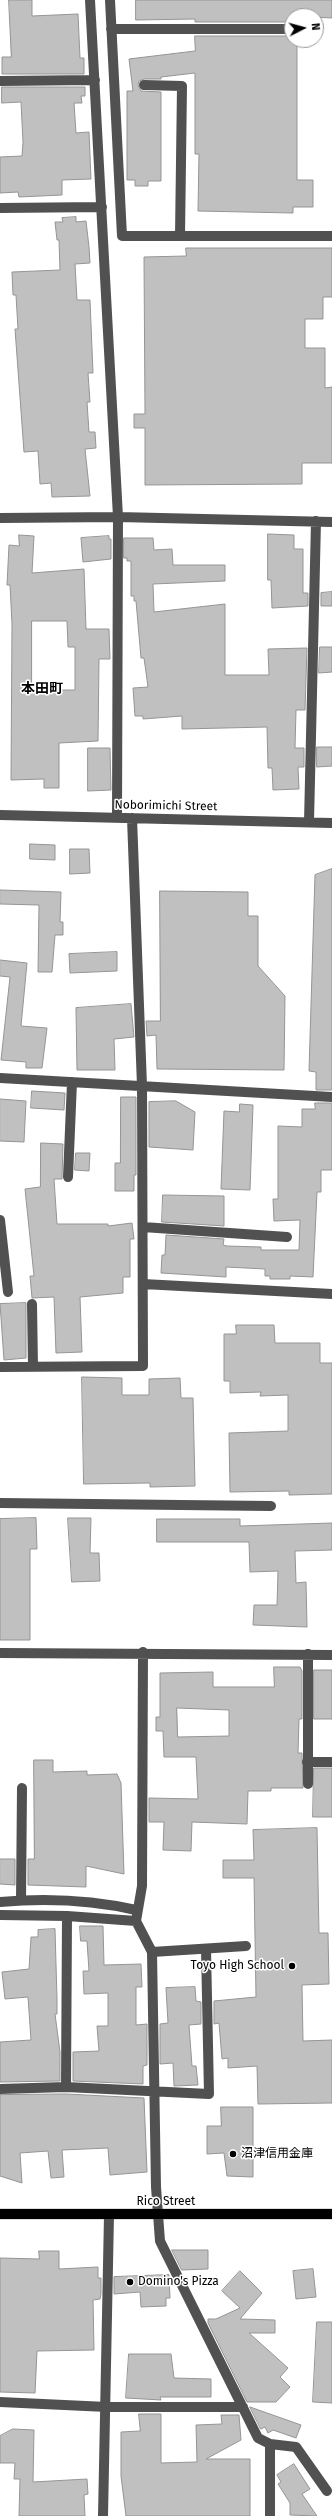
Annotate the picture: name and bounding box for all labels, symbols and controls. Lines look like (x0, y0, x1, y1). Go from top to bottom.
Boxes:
north arrow (284, 8, 324, 48)
text: N (309, 22, 322, 31)
district label: 本田町 (21, 681, 63, 697)
street label: Noborimichi Street (114, 798, 218, 814)
place label: Toyo High School (191, 1959, 284, 1973)
marker: Toyo High School (287, 1961, 297, 1971)
place label: 沼津信用金庫 (241, 2147, 313, 2161)
marker: 沼津信用金庫 (228, 2149, 238, 2159)
street label: Rico Street (137, 2195, 195, 2209)
place label: Domino's Pizza (138, 2275, 219, 2289)
marker: Domino's Pizza (125, 2277, 135, 2287)

